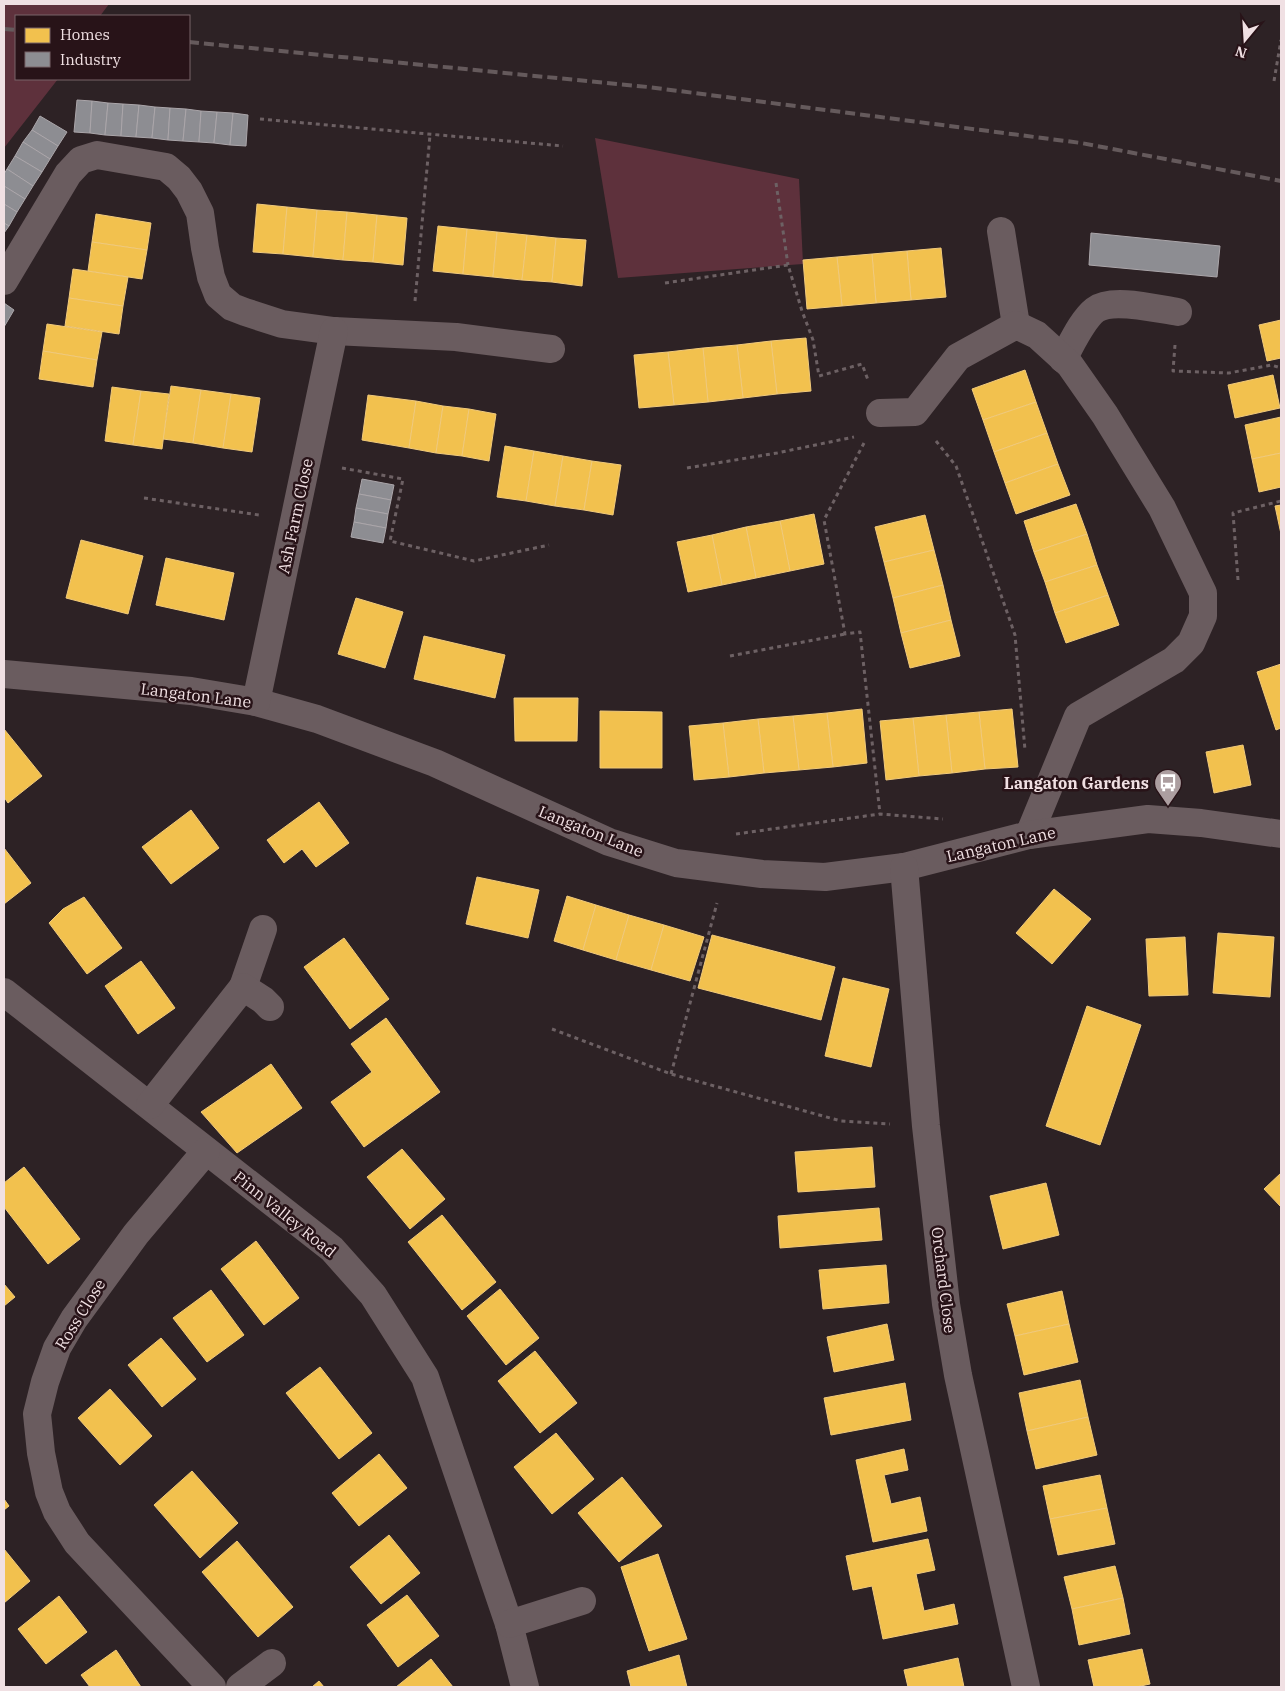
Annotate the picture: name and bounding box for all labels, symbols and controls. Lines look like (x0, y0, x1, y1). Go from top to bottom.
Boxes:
legend (15, 15, 190, 80)
north arrow (1220, 15, 1270, 65)
text: Homes (60, 25, 110, 44)
text: N (1233, 42, 1249, 63)
text: Industry (60, 50, 121, 69)
street label: Ash Farm Close (273, 457, 317, 575)
street label: Langaton Lane (140, 678, 252, 712)
bus stop icon: Langaton Gardens (1153, 768, 1183, 807)
place label: Langaton Gardens (1004, 773, 1149, 793)
street label: Langaton Lane (536, 801, 646, 861)
street label: Langaton Lane (944, 822, 1058, 866)
street label: Pinn Valley Road (230, 1167, 340, 1262)
street label: Orchard Close (928, 1226, 960, 1334)
street label: Ross Close (50, 1275, 110, 1353)

